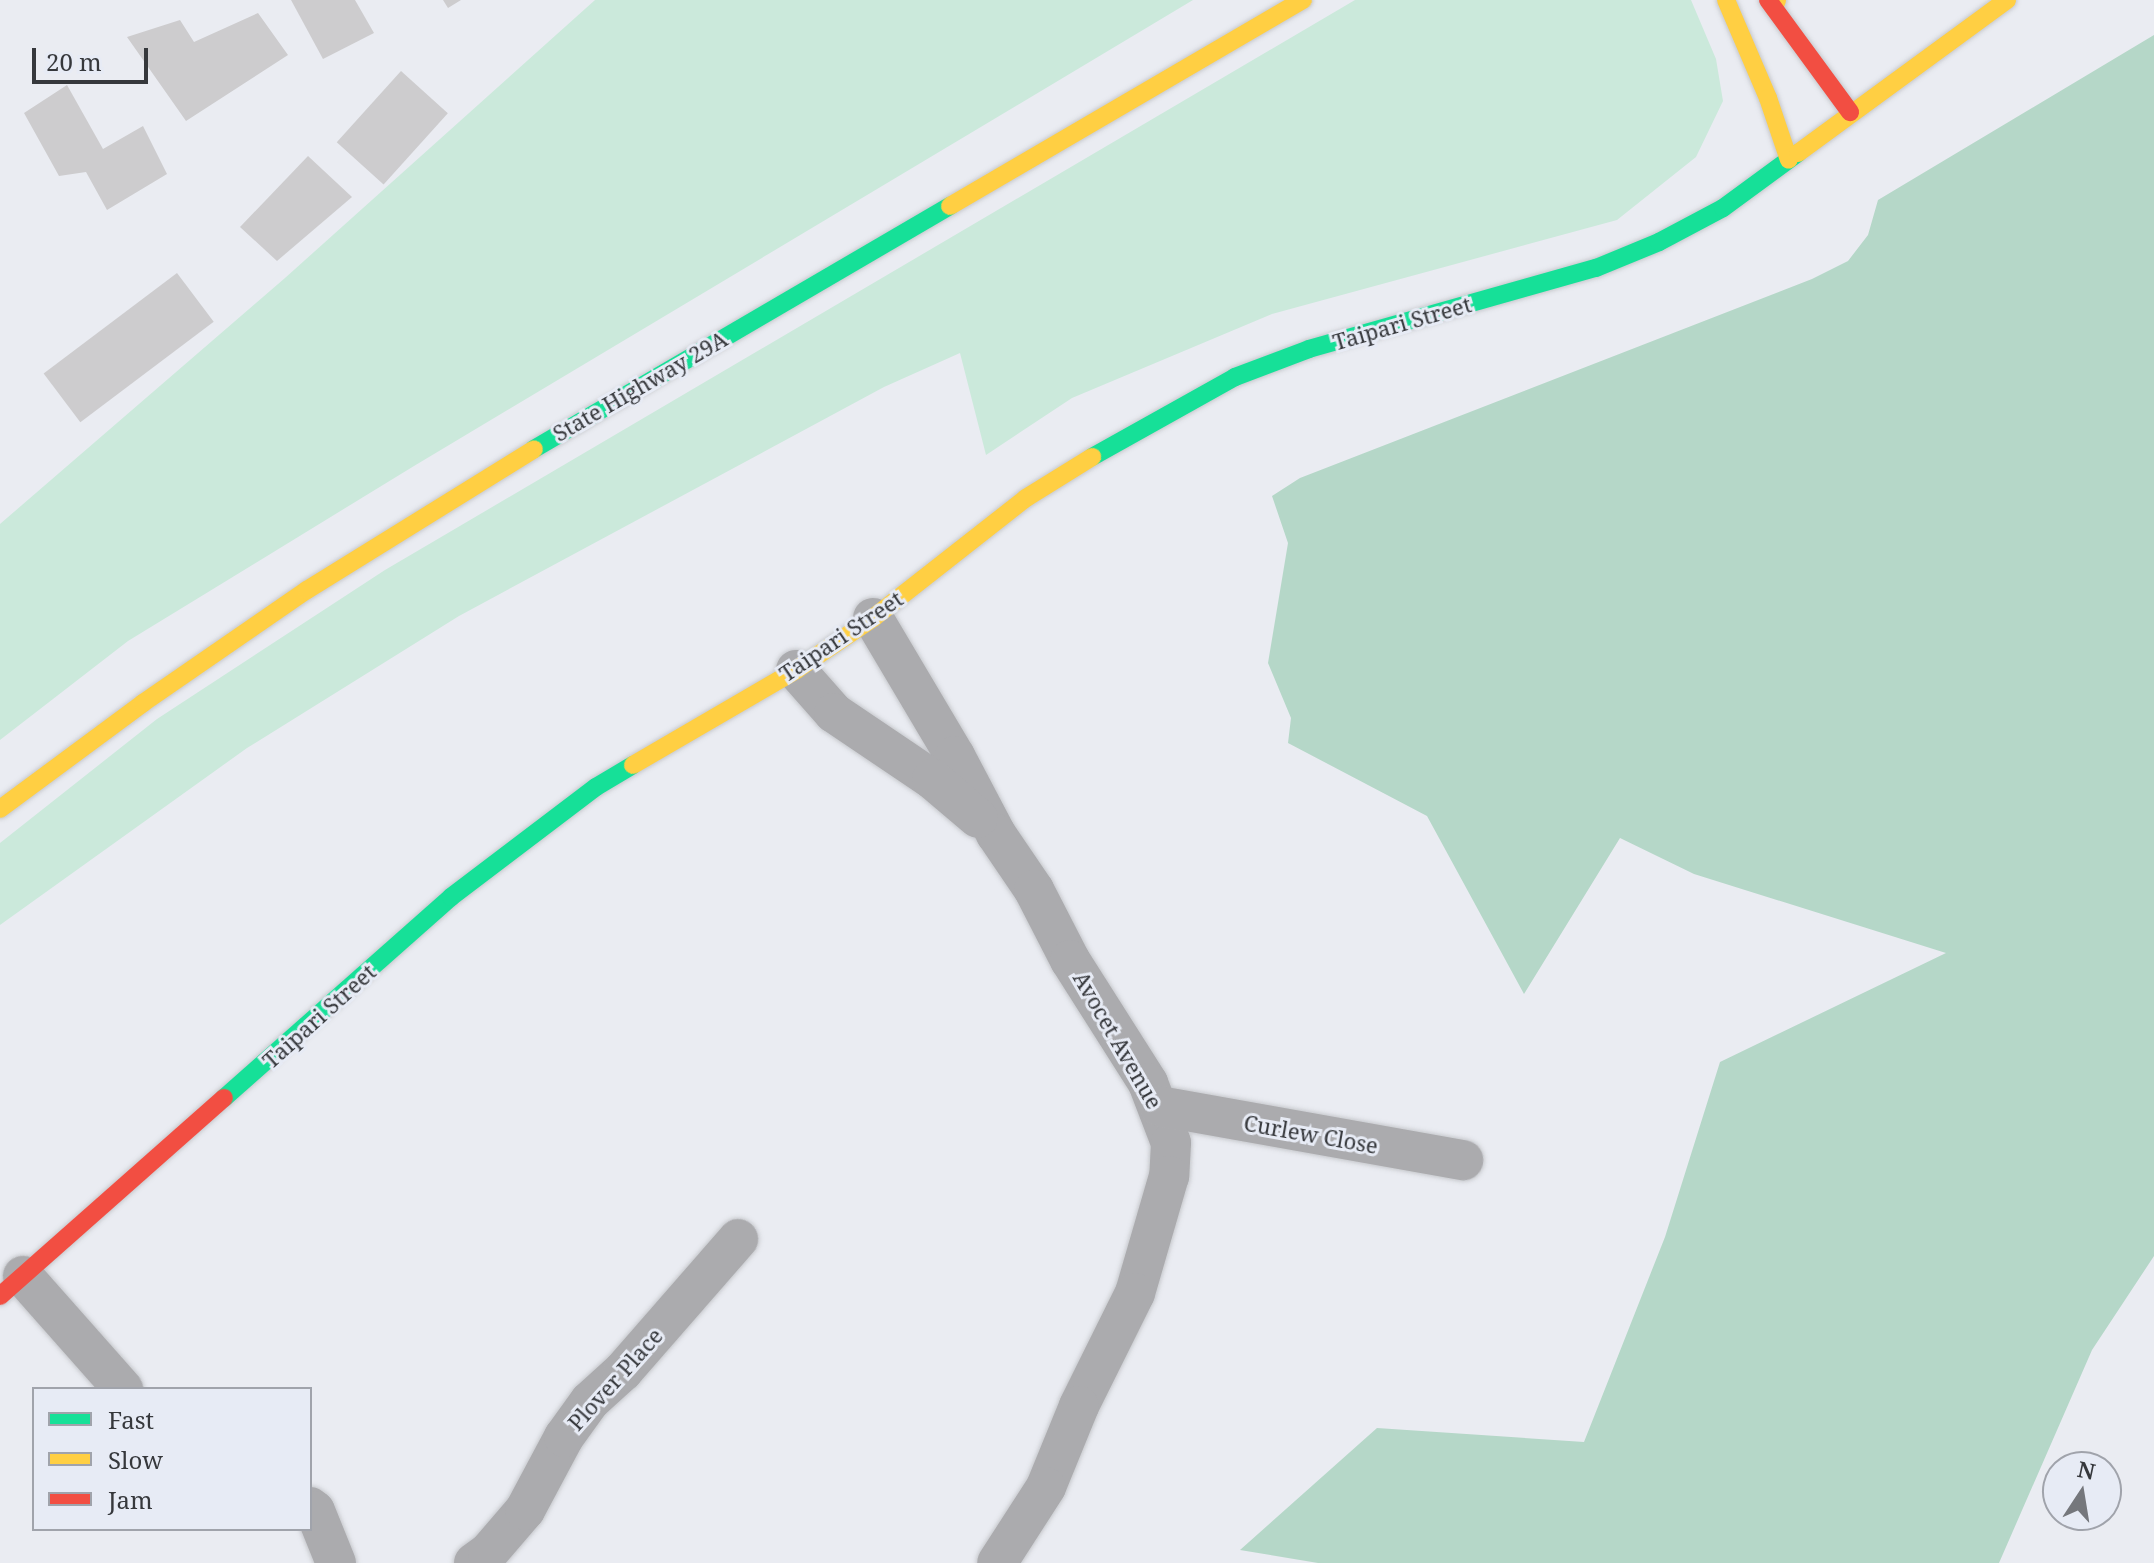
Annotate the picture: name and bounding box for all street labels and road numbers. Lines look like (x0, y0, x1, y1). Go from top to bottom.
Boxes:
street label: Taipari Street (1330, 291, 1474, 355)
street label: State Highway 29A (548, 325, 732, 447)
street label: Taipari Street (774, 585, 908, 687)
street label: Taipari Street (257, 958, 381, 1074)
street label: Avocet Avenue (1068, 967, 1168, 1113)
street label: Curlew Close (1242, 1109, 1380, 1159)
street label: Plover Place (562, 1322, 668, 1436)

